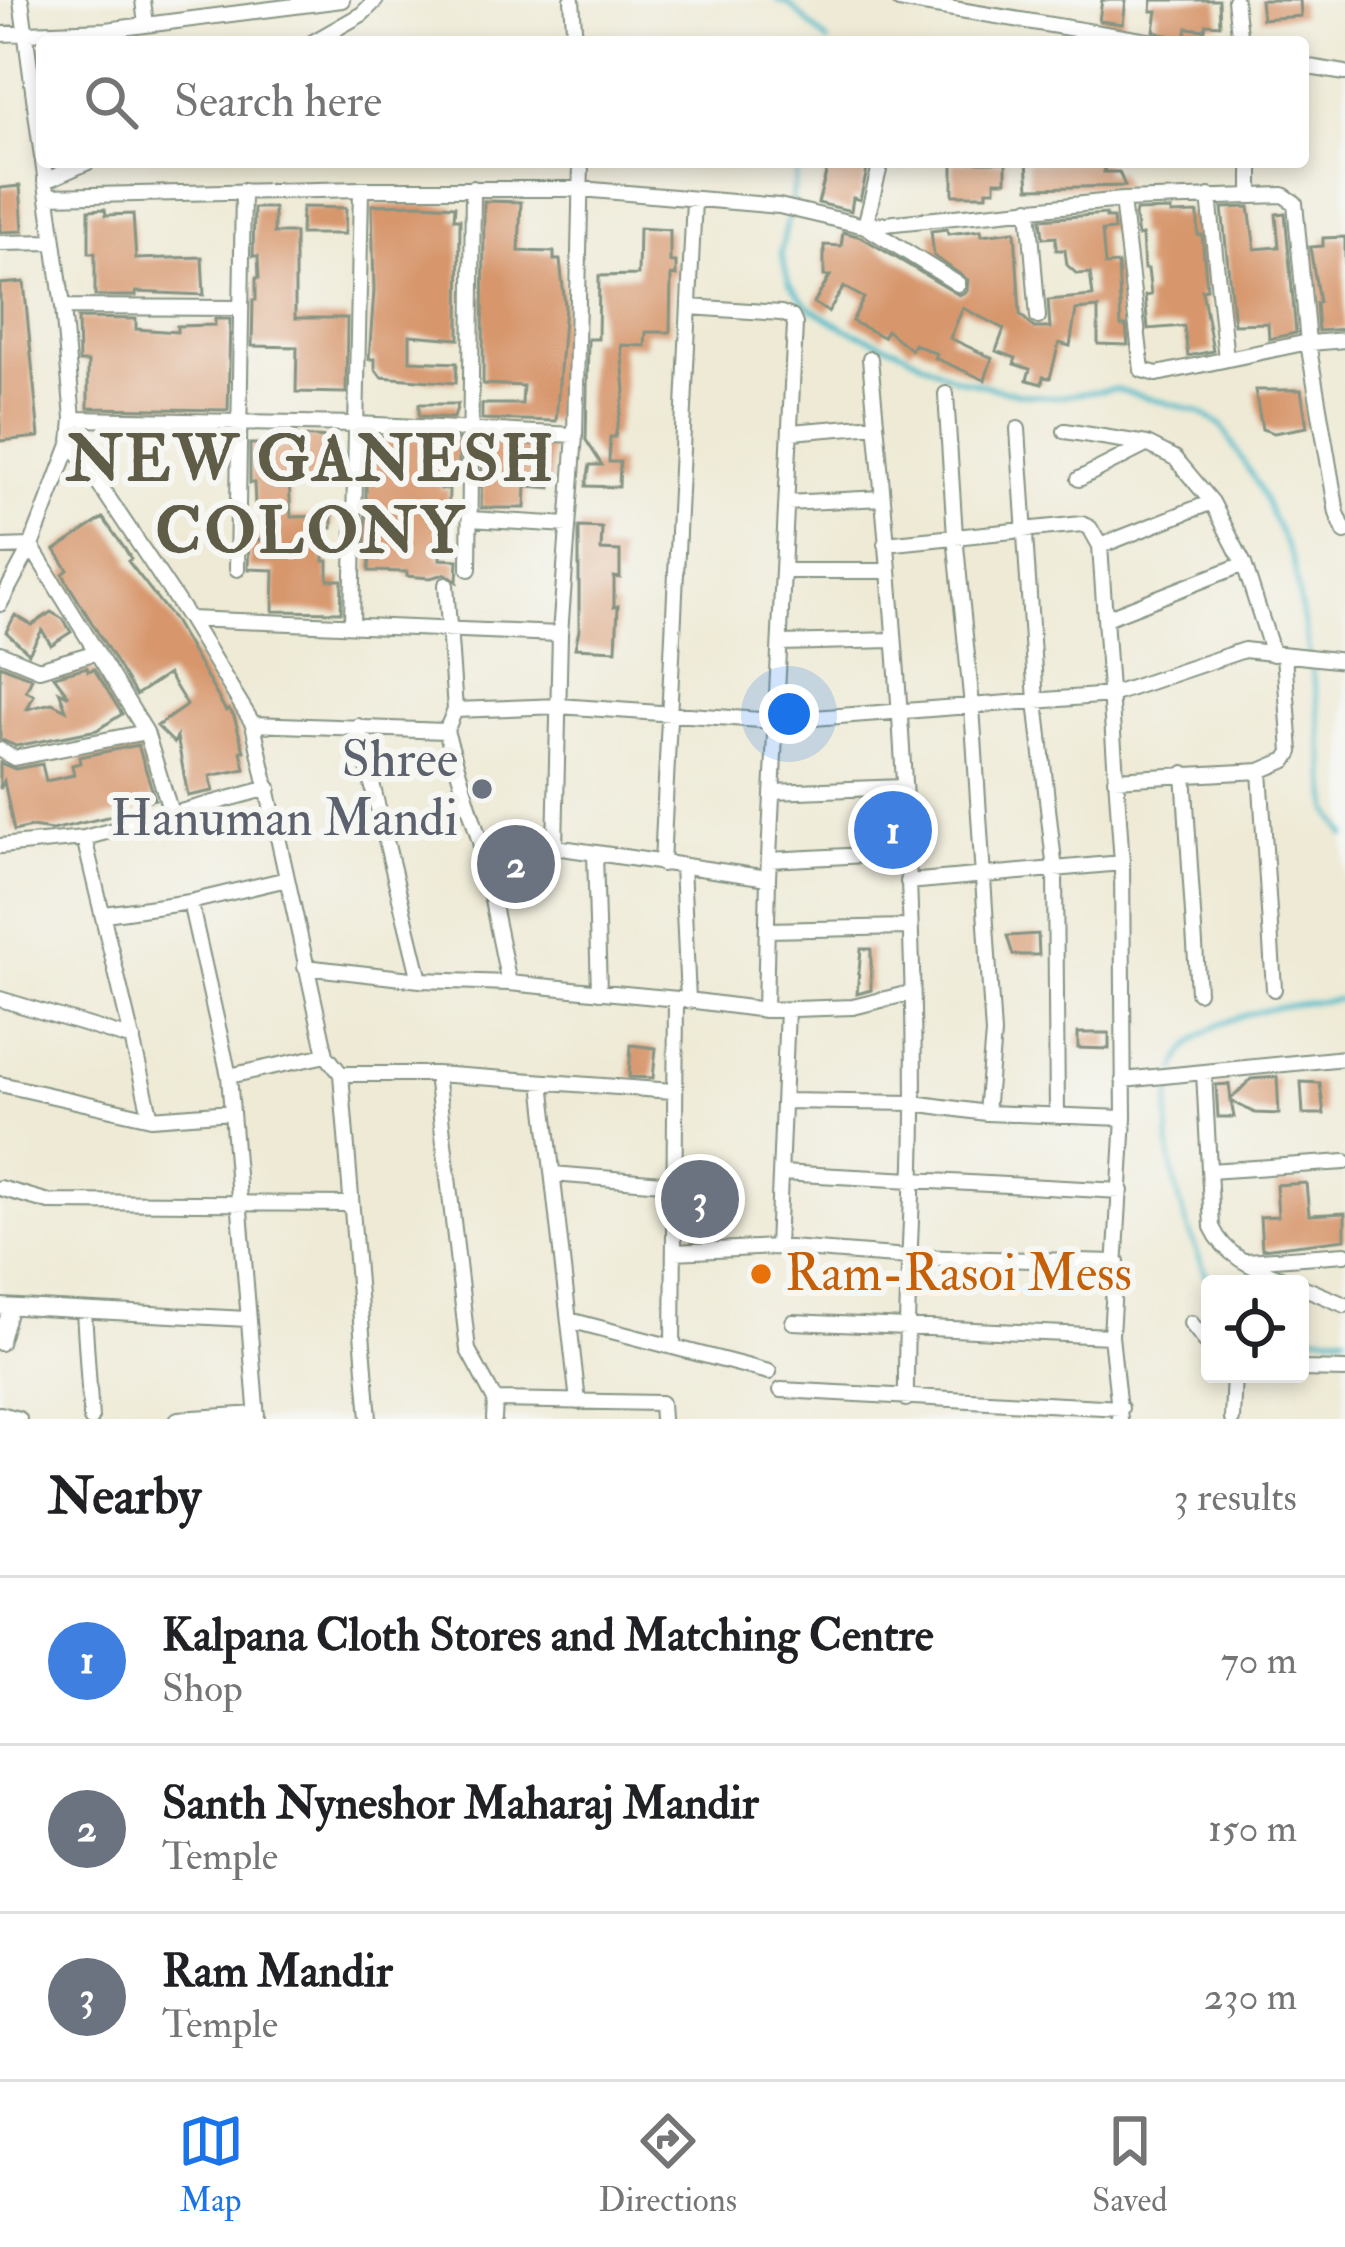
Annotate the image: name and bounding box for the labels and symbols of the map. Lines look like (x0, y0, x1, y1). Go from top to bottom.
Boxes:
district label: NEW GANESH COLONY (65, 421, 556, 572)
your location (759, 684, 819, 744)
place label: Shree Hanuman Mandi (111, 728, 458, 851)
marker: Shree Hanuman Mandi (469, 776, 495, 802)
pin: 1 (854, 785, 932, 875)
pin: 2 (477, 819, 555, 909)
pin: 3 (661, 1154, 739, 1244)
place label: Ram-Rasoi Mess (785, 1242, 1132, 1306)
marker: Ram-Rasoi Mess (748, 1261, 774, 1287)

